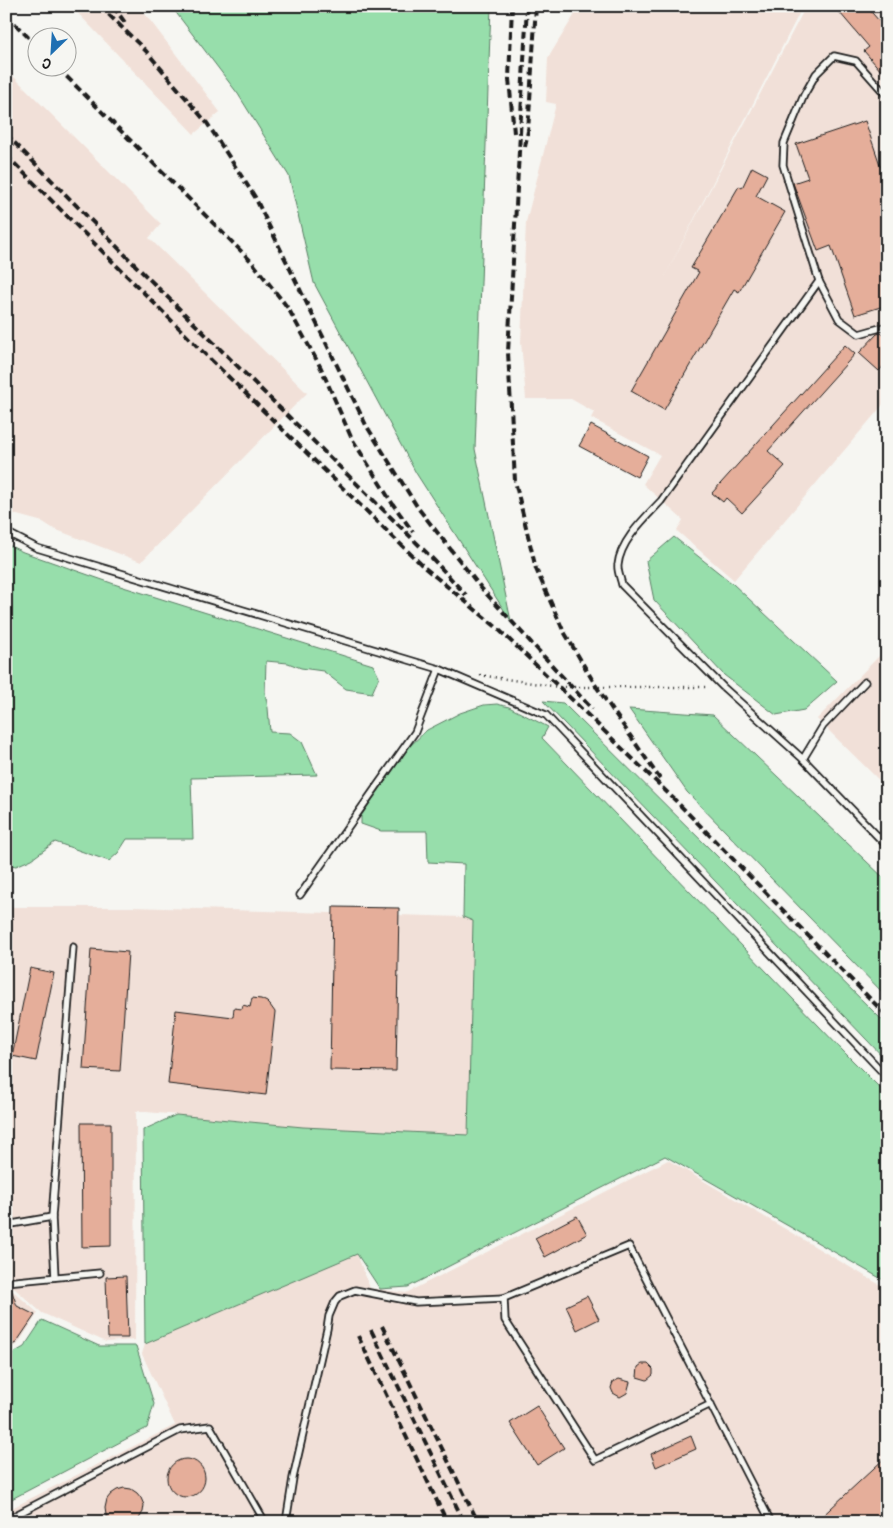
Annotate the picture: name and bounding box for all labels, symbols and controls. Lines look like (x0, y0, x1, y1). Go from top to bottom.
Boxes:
north arrow (28, 28, 78, 78)
text: С (39, 54, 54, 73)

